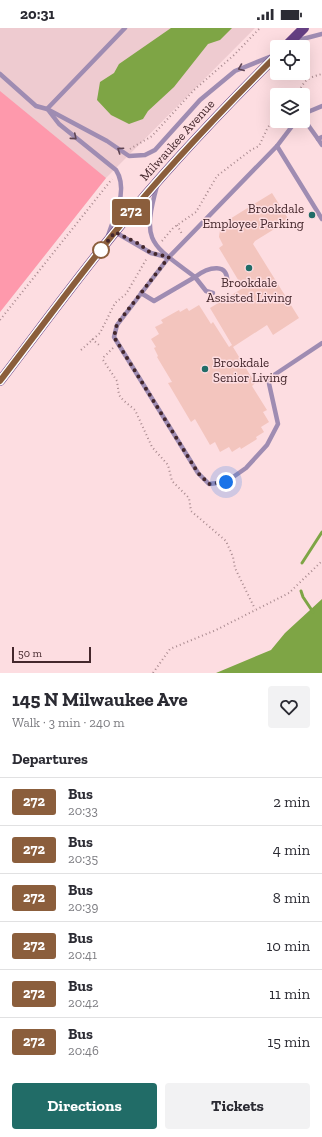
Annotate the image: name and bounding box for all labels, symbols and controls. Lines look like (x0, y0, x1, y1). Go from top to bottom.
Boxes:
text: 20:31 (20, 5, 54, 23)
map controls (270, 40, 310, 128)
button: locate (270, 40, 310, 80)
one-way arrow (237, 64, 244, 72)
button: layers (270, 88, 310, 128)
street label: Milwaukee Avenue (136, 96, 218, 184)
one-way arrow (69, 132, 77, 139)
one-way arrow (117, 148, 124, 155)
line badge: 272 (108, 199, 154, 225)
place label: Brookdale Employee Parking (202, 201, 304, 231)
text: 272 (120, 203, 142, 220)
marker: Brookdale Employee Parking (307, 210, 317, 220)
unlabelled marker (92, 241, 110, 259)
marker: Brookdale Assisted Living (244, 263, 254, 273)
place label: Brookdale Assisted Living (206, 275, 292, 305)
place label: Brookdale Senior Living (213, 355, 287, 385)
marker: Brookdale Senior Living (200, 364, 210, 374)
your location (216, 472, 236, 492)
scale bar (12, 645, 91, 664)
text: 50 m (18, 647, 42, 660)
button: heart (268, 686, 310, 728)
text: 145 N Milwaukee Ave (12, 688, 188, 711)
text: Walk · 3 min · 240 m (12, 715, 125, 730)
text: Departures (12, 750, 88, 768)
text: Bus (68, 785, 93, 803)
text: 272 (23, 793, 45, 810)
text: 2 min (273, 793, 310, 811)
text: 20:33 (68, 803, 98, 818)
text: Bus (68, 833, 93, 851)
text: 272 (23, 841, 45, 858)
text: 4 min (273, 841, 310, 859)
text: 20:35 (68, 851, 98, 866)
text: Bus (68, 881, 93, 899)
text: 272 (23, 889, 45, 906)
text: 8 min (273, 889, 310, 907)
text: 20:39 (68, 899, 98, 914)
text: Bus (68, 929, 93, 947)
text: 272 (23, 937, 45, 954)
text: 10 min (266, 937, 310, 955)
text: 20:41 (68, 947, 97, 962)
text: Bus (68, 977, 93, 995)
text: 272 (23, 985, 45, 1002)
text: 11 min (269, 985, 310, 1003)
text: 20:42 (68, 995, 99, 1010)
text: Bus (68, 1025, 93, 1043)
text: 272 (23, 1033, 45, 1050)
text: 15 min (267, 1033, 310, 1051)
text: 20:46 (68, 1043, 99, 1058)
button: Directions (12, 1083, 157, 1129)
button: Tickets (165, 1083, 310, 1129)

